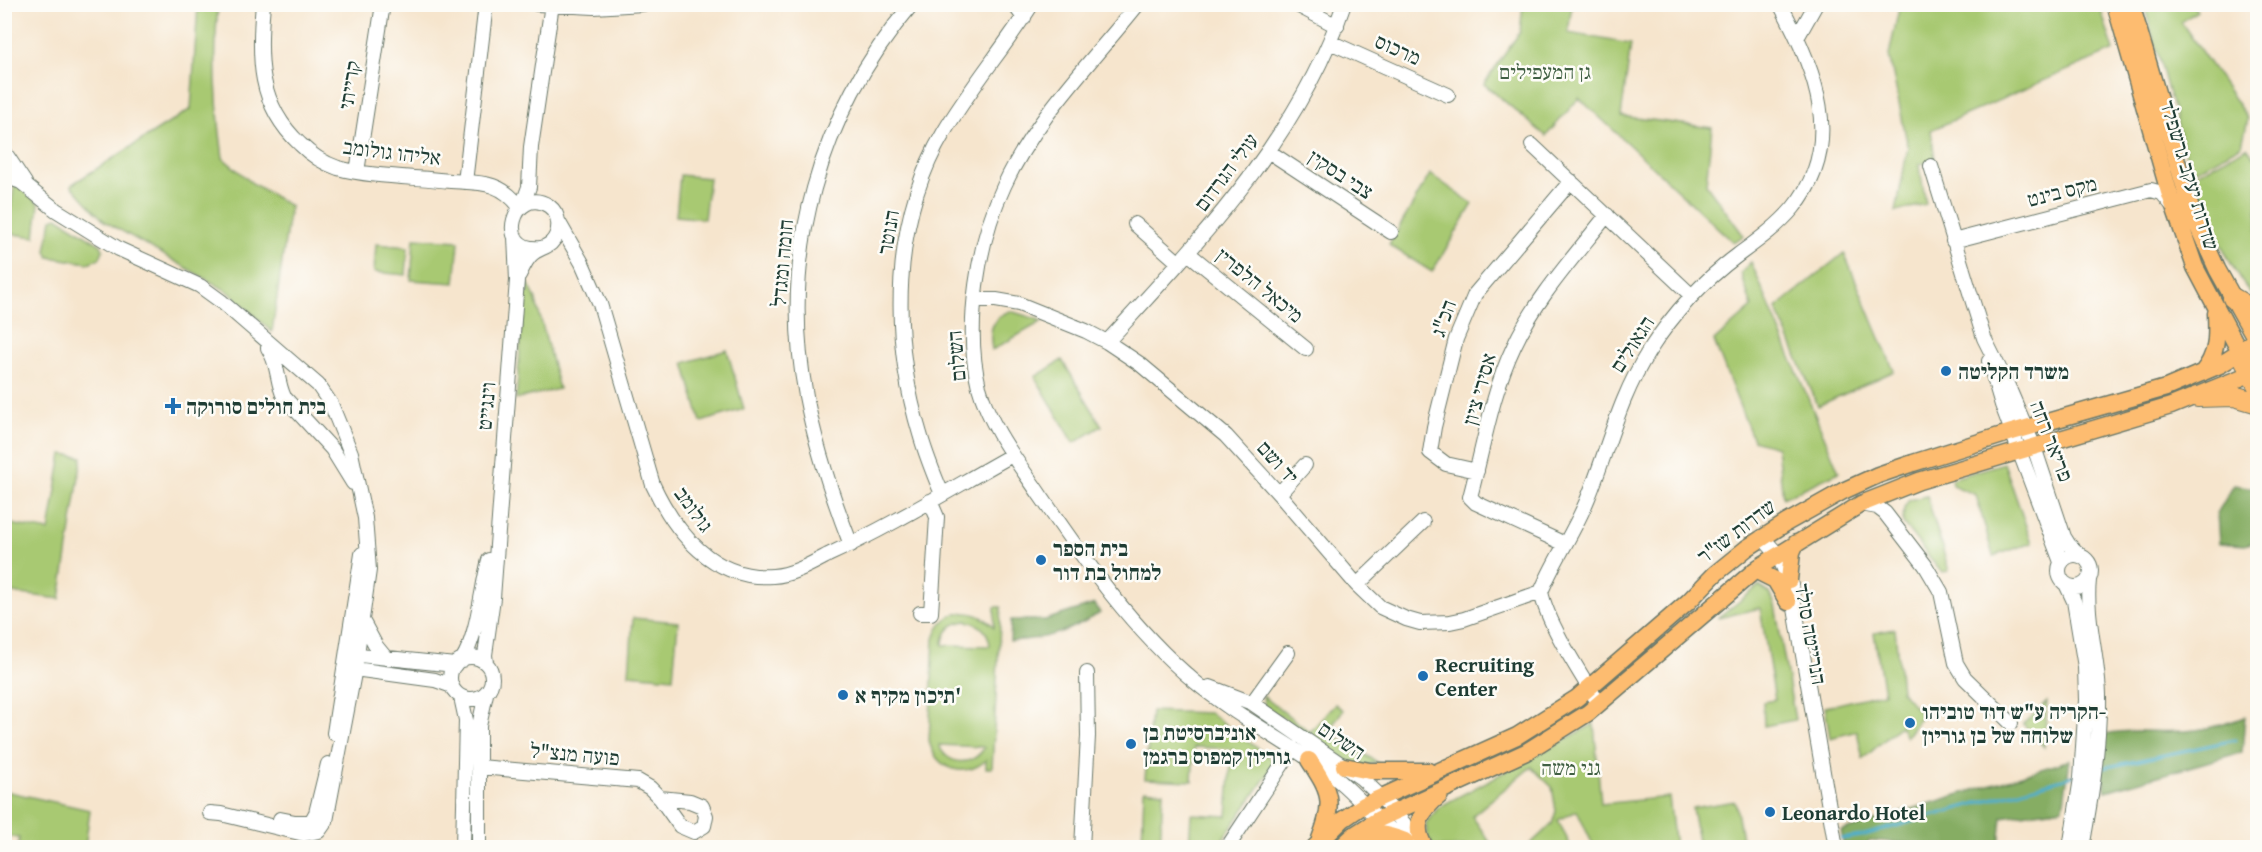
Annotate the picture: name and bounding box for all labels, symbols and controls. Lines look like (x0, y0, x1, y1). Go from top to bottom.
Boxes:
street label: מרכוס (1370, 25, 1426, 73)
park label: גן המעפילים (1499, 56, 1591, 87)
street label: קרייתי (330, 58, 368, 112)
street label: שדרות יעקב גרשפלד (2152, 96, 2228, 254)
street label: עולי הגרדום (1186, 126, 1266, 218)
street label: אליהו גולומב (341, 131, 443, 173)
street label: צבי בסקין (1302, 141, 1380, 207)
street label: מקס בינט (2024, 167, 2100, 215)
street label: הנוטר (869, 207, 907, 257)
street label: חומה ומגדל (763, 218, 801, 308)
street label: מיכאל הלפרין (1209, 240, 1311, 330)
street label: הכ"ג (1422, 295, 1464, 341)
street label: הגאולים (1602, 309, 1662, 379)
street label: השלום (938, 329, 974, 383)
street label: אסירי ציון (1454, 349, 1504, 429)
place label: משרד הקליטה (1958, 356, 2069, 387)
marker: משרד הקליטה (1939, 364, 1953, 378)
street label: וינגייט (468, 381, 504, 431)
place label: בית חולים סורוקה (186, 391, 326, 422)
street label: פריאר רחה (2022, 396, 2082, 486)
marker: בית חולים סורוקה (164, 397, 182, 415)
street label: יד ושם (1250, 433, 1306, 491)
street label: גולומב (667, 480, 721, 538)
street label: שדרות שז"ר (1690, 491, 1782, 571)
place label: בית הספר למחול בת דור (1053, 533, 1161, 588)
marker: בית הספר למחול בת דור (1034, 553, 1048, 567)
street label: הנרייטה סולד (1787, 581, 1835, 687)
place label: Recruiting Center (1435, 649, 1535, 704)
marker: Recruiting Center (1416, 669, 1430, 683)
place label: תיכון מקיף א' (855, 680, 961, 711)
marker: תיכון מקיף א' (836, 688, 850, 702)
place label: הקריה ע"ש דוד טוביהו- שלוחה של בן גוריון (1922, 696, 2107, 751)
street label: השלום (1312, 713, 1372, 767)
marker: הקריה ע"ש דוד טוביהו- שלוחה של בן גוריון (1903, 716, 1917, 730)
place label: אוניברסיטת בן גוריון קמפוס ברגמן (1143, 717, 1291, 772)
street label: פועה מנצ"ל (529, 735, 621, 773)
marker: אוניברסיטת בן גוריון קמפוס ברגמן (1124, 737, 1138, 751)
park label: גני משה (1541, 752, 1601, 783)
place label: Leonardo Hotel (1782, 797, 1926, 828)
marker: Leonardo Hotel (1763, 805, 1777, 819)

